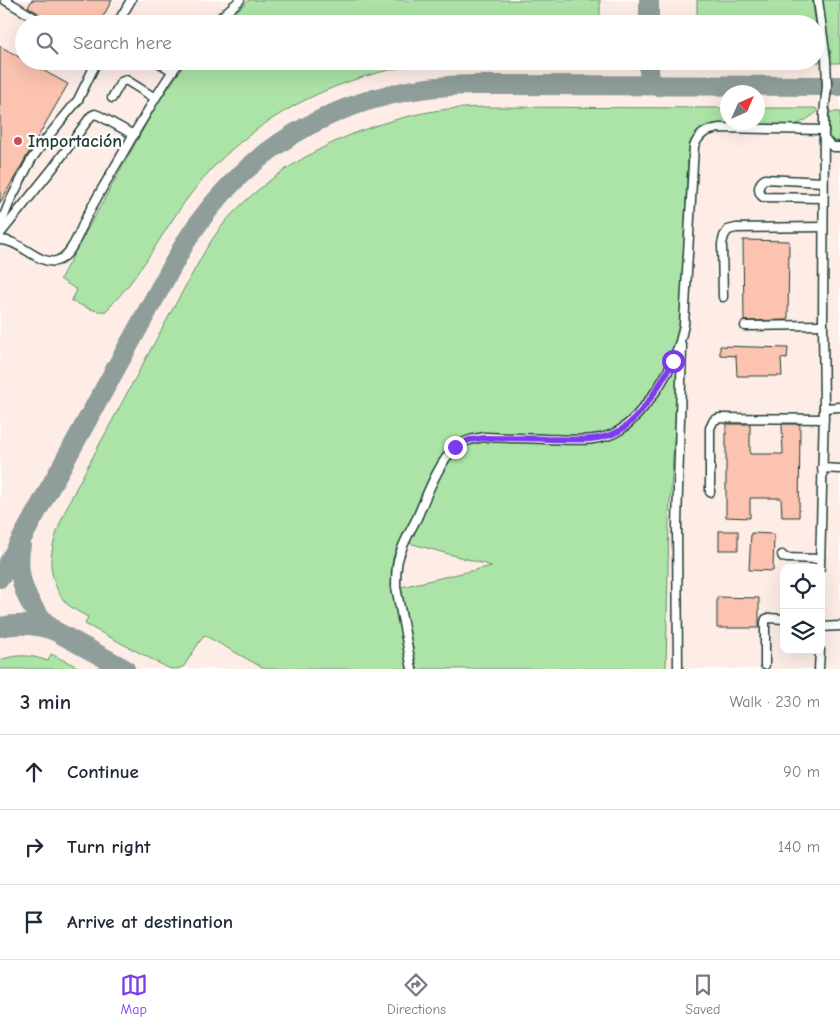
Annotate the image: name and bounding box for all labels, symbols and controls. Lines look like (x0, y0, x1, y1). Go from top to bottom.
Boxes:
search box (15, 15, 825, 70)
icon: search (33, 29, 61, 57)
text: Search here (73, 32, 172, 54)
north arrow (720, 85, 765, 130)
place label: Importación (28, 131, 122, 152)
marker: Importación (12, 135, 24, 147)
route start (662, 350, 685, 373)
route end (444, 436, 467, 459)
map controls (780, 564, 825, 654)
button: locate (780, 564, 825, 609)
button: layers (780, 609, 825, 654)
text: 3 min (20, 690, 71, 714)
text: Walk · 230 m (729, 693, 820, 711)
icon: ahead (20, 758, 48, 786)
text: Continue (67, 761, 139, 783)
text: 90 m (783, 763, 820, 781)
icon: right (20, 833, 48, 861)
text: Turn right (67, 836, 151, 858)
text: 140 m (778, 838, 820, 856)
icon: arrive (20, 908, 48, 936)
text: Arrive at destination (67, 911, 233, 933)
tab: Map (120, 971, 148, 1018)
tab: Directions (387, 971, 446, 1018)
tab: Saved (685, 971, 720, 1018)

